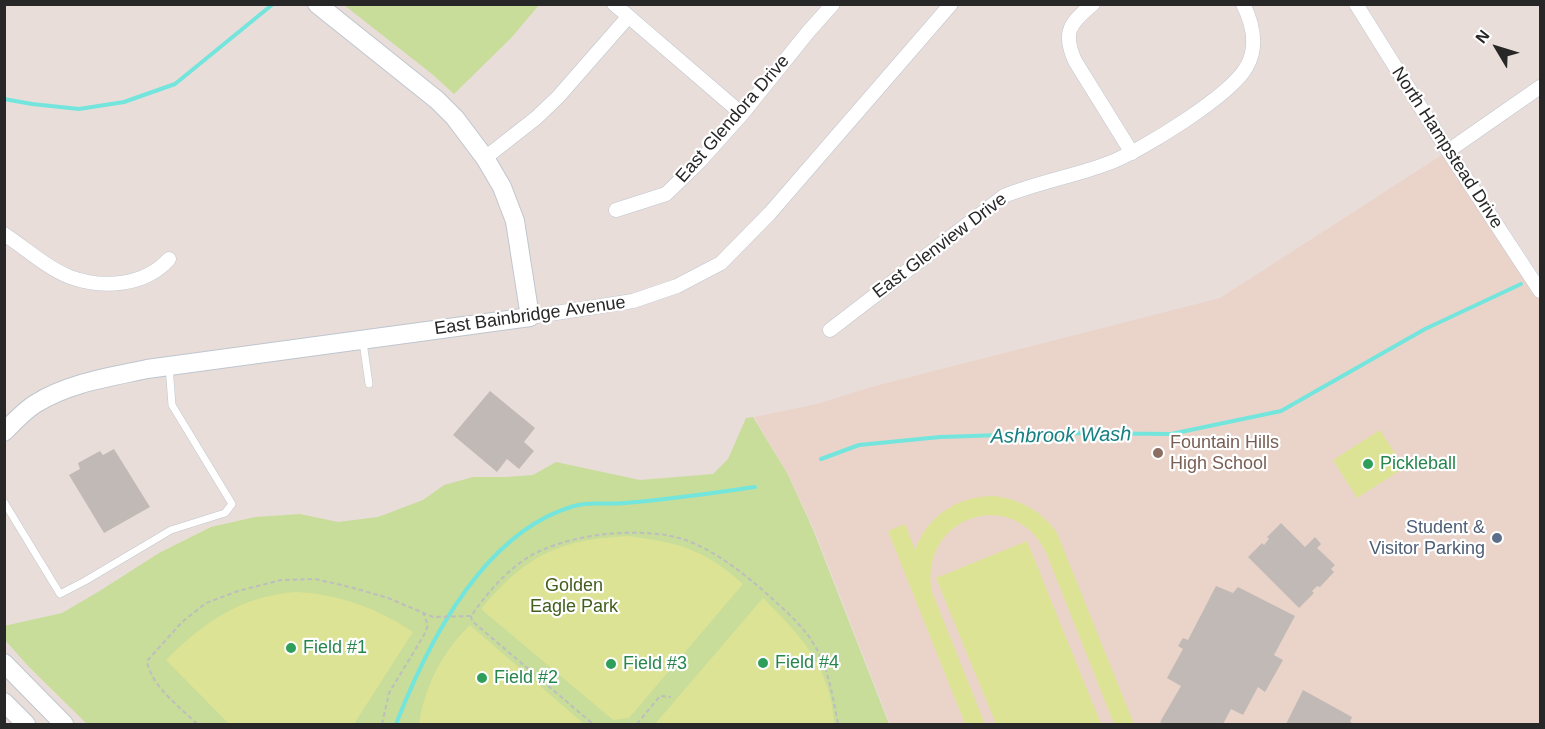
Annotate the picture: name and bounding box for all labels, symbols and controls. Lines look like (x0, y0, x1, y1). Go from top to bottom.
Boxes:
north arrow (1467, 18, 1527, 78)
text: N (1472, 27, 1493, 46)
street label: East Glendora Drive (672, 51, 794, 187)
street label: North Hampstead Drive (1387, 63, 1507, 233)
street label: East Glenview Drive (869, 189, 1011, 303)
street label: East Bainbridge Avenue (433, 292, 627, 340)
water label: Ashbrook Wash (990, 423, 1132, 449)
place label: Fountain Hills High School (1170, 432, 1279, 474)
marker: Fountain Hills High School (1151, 446, 1165, 460)
place label: Pickleball (1380, 453, 1456, 475)
marker: Pickleball (1361, 457, 1375, 471)
place label: Student & Visitor Parking (1369, 517, 1485, 560)
marker: Student & Visitor Parking (1490, 531, 1504, 545)
park label: Golden Eagle Park (530, 575, 618, 618)
place label: Field #1 (303, 637, 367, 659)
marker: Field #1 (284, 641, 298, 655)
place label: Field #4 (775, 652, 839, 674)
place label: Field #3 (623, 653, 687, 675)
marker: Field #4 (756, 656, 770, 670)
marker: Field #3 (604, 657, 618, 671)
place label: Field #2 (494, 667, 558, 689)
marker: Field #2 (475, 671, 489, 685)

